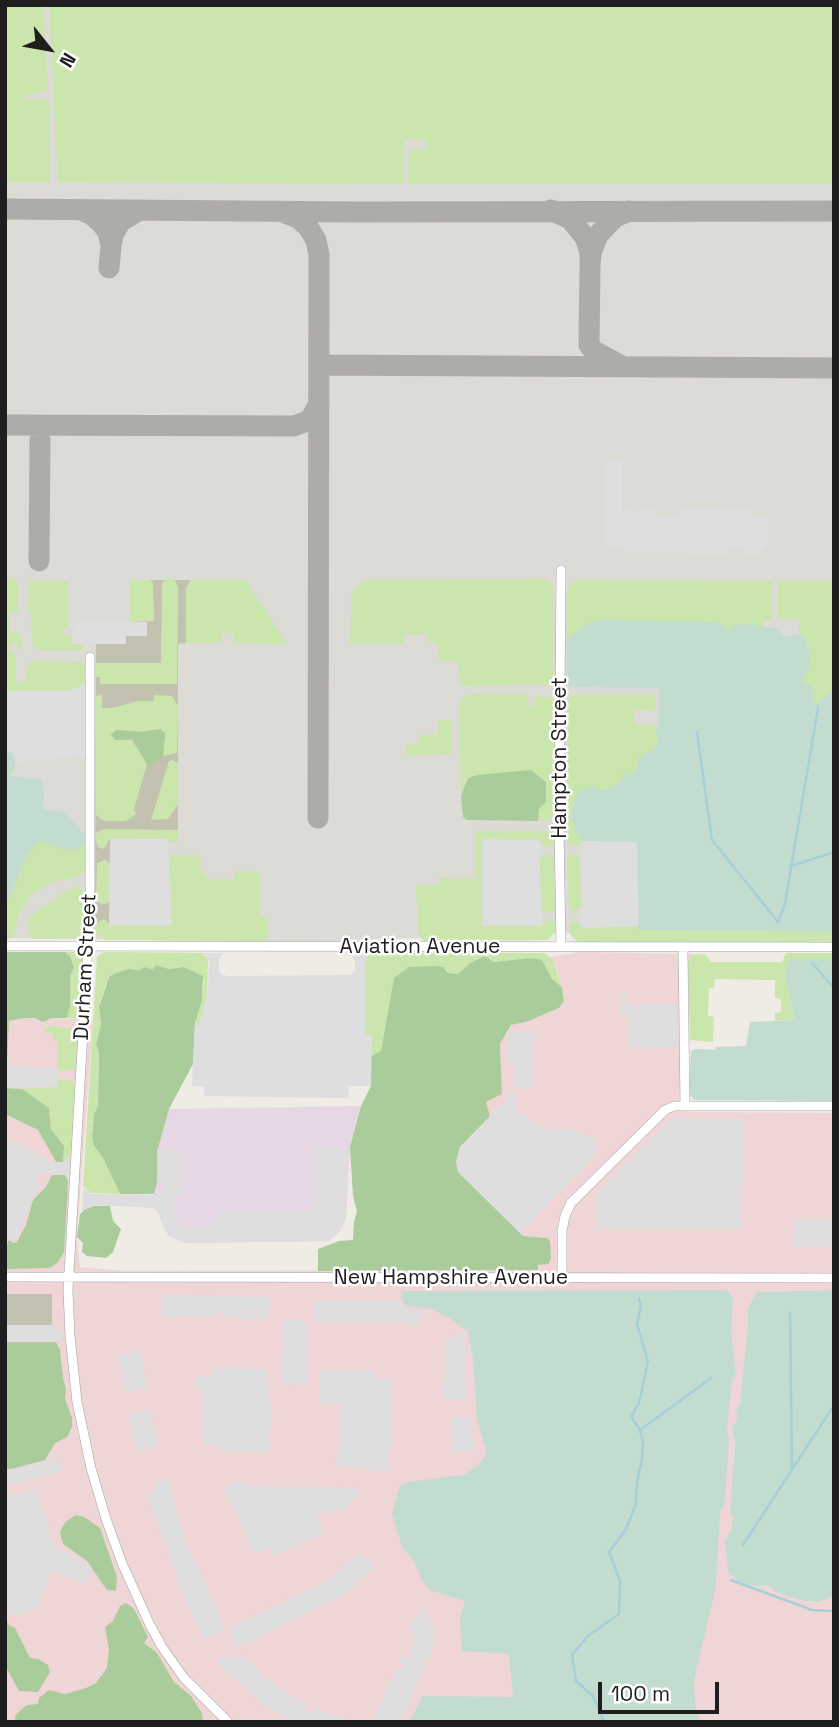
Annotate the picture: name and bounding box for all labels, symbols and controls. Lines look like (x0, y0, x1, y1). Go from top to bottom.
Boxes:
north arrow (14, 14, 84, 84)
text: N (53, 48, 81, 72)
street label: Hampton Street (547, 677, 573, 839)
street label: Durham Street (70, 893, 102, 1041)
street label: Aviation Avenue (340, 934, 500, 960)
street label: New Hampshire Avenue (334, 1265, 568, 1291)
scale bar (601, 1668, 722, 1712)
text: 100 m (611, 1680, 670, 1707)

